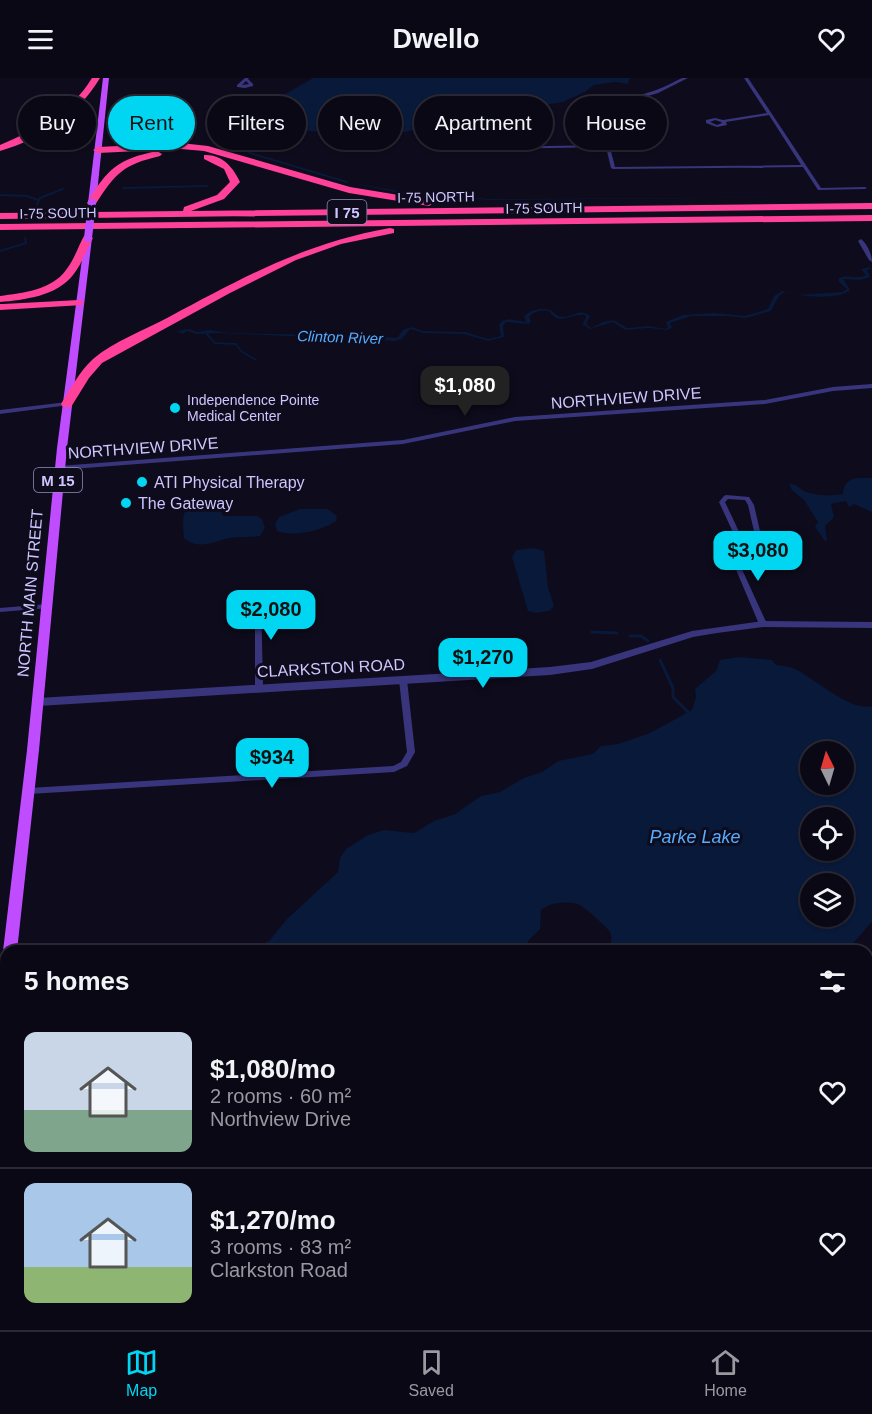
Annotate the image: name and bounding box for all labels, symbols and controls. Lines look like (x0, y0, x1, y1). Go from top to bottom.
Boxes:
icon: menu (24, 23, 57, 56)
icon: heart (815, 23, 848, 56)
text: Dwello (392, 24, 480, 54)
chip: Buy (18, 96, 96, 150)
chip: Rent (108, 96, 195, 150)
chip: Filters (207, 96, 306, 150)
chip: New (318, 96, 402, 150)
chip: Apartment (414, 96, 553, 150)
chip: House (565, 96, 667, 150)
street label: I-75 NORTH (397, 188, 475, 206)
street label: I-75 SOUTH (505, 199, 583, 217)
road number: I 75 (328, 200, 366, 224)
street label: I-75 SOUTH (19, 204, 97, 222)
water label: Clinton River (297, 327, 384, 347)
pin: $1,080 (416, 366, 514, 417)
text: $1,080 (434, 374, 496, 396)
street label: NORTHVIEW DRIVE (550, 384, 702, 412)
place label: Independence Pointe Medical Center (187, 392, 320, 424)
marker: Independence Pointe Medical Center (168, 401, 182, 415)
street label: NORTHVIEW DRIVE (67, 434, 219, 462)
road number: M 15 (34, 468, 82, 492)
place label: ATI Physical Therapy (154, 474, 305, 491)
marker: ATI Physical Therapy (135, 475, 149, 489)
place label: The Gateway (138, 495, 233, 512)
marker: The Gateway (119, 496, 133, 510)
street label: NORTH MAIN STREET (14, 508, 46, 678)
pin: $3,080 (709, 531, 807, 582)
text: $3,080 (727, 539, 789, 561)
pin: $2,080 (222, 590, 320, 641)
text: $2,080 (240, 598, 302, 620)
pin: $1,270 (434, 638, 532, 689)
text: $1,270 (452, 646, 514, 668)
street label: CLARKSTON ROAD (257, 656, 405, 680)
pin: $934 (236, 738, 308, 789)
north arrow (800, 741, 854, 795)
map controls (800, 741, 854, 927)
text: $934 (250, 746, 294, 768)
button: locate (800, 807, 854, 861)
water label: Parke Lake (649, 827, 741, 847)
button: layers (800, 873, 854, 927)
icon: filters (816, 965, 849, 998)
text: 5 homes (24, 966, 130, 996)
text: $1,080/mo (210, 1054, 336, 1084)
icon: home (72, 1056, 144, 1128)
icon: heart (816, 1076, 849, 1109)
text: 2 rooms · 60 m² (210, 1085, 351, 1107)
text: Northview Drive (210, 1108, 351, 1130)
text: $1,270/mo (210, 1205, 336, 1235)
icon: home (72, 1207, 144, 1279)
icon: heart (816, 1227, 849, 1260)
text: 3 rooms · 83 m² (210, 1236, 351, 1258)
text: Clarkston Road (210, 1259, 348, 1281)
tab: Map (125, 1346, 158, 1400)
tab: Saved (408, 1346, 454, 1400)
tab: Home (704, 1346, 747, 1400)

